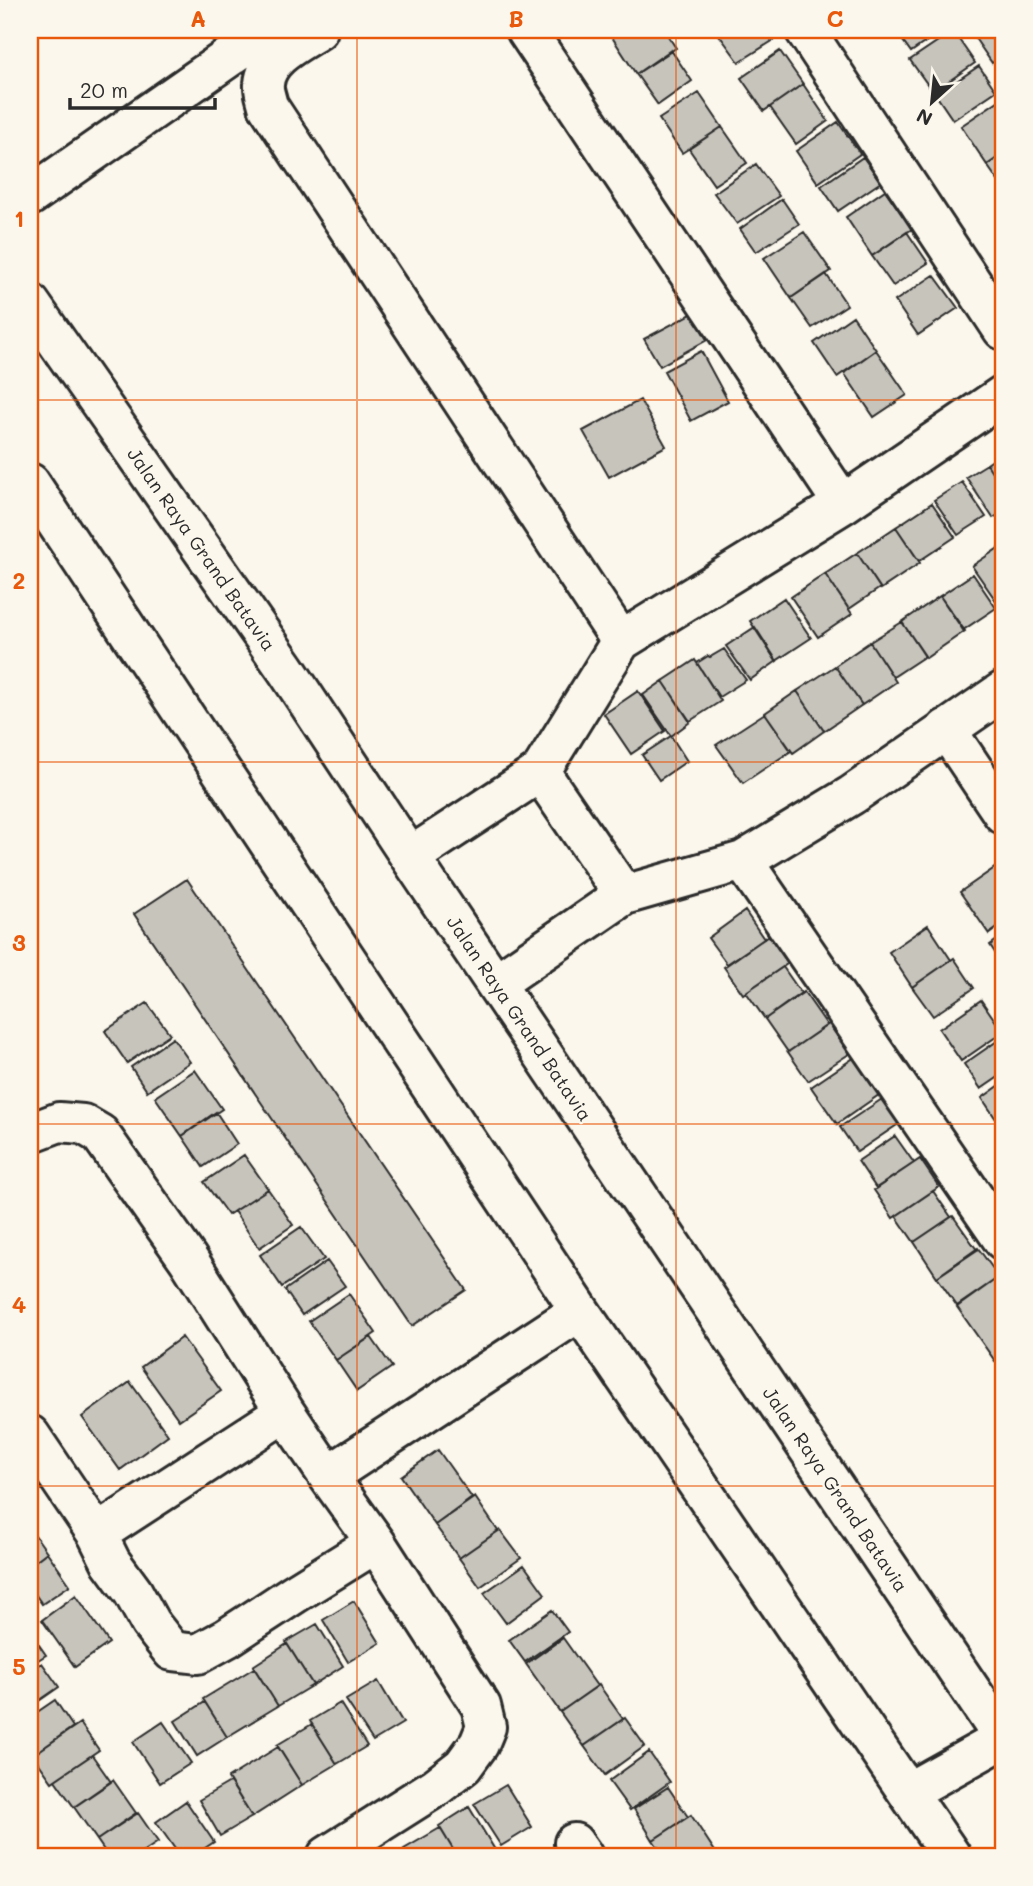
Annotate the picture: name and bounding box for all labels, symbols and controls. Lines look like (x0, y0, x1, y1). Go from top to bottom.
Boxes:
text: A (190, 3, 206, 33)
text: B (508, 3, 524, 33)
text: C (826, 3, 844, 33)
scale bar (70, 66, 215, 110)
north arrow (897, 66, 967, 136)
text: 20 m (80, 76, 128, 103)
text: N (912, 103, 936, 132)
text: 1 (14, 203, 24, 233)
street label: Jalan Raya Grand Batavia (122, 442, 282, 656)
text: 2 (13, 565, 25, 595)
street label: Jalan Raya Grand Batavia (442, 910, 598, 1126)
text: 3 (12, 927, 26, 957)
text: 4 (12, 1289, 26, 1319)
street label: Jalan Raya Grand Batavia (758, 1381, 914, 1597)
text: 5 (12, 1651, 26, 1681)

